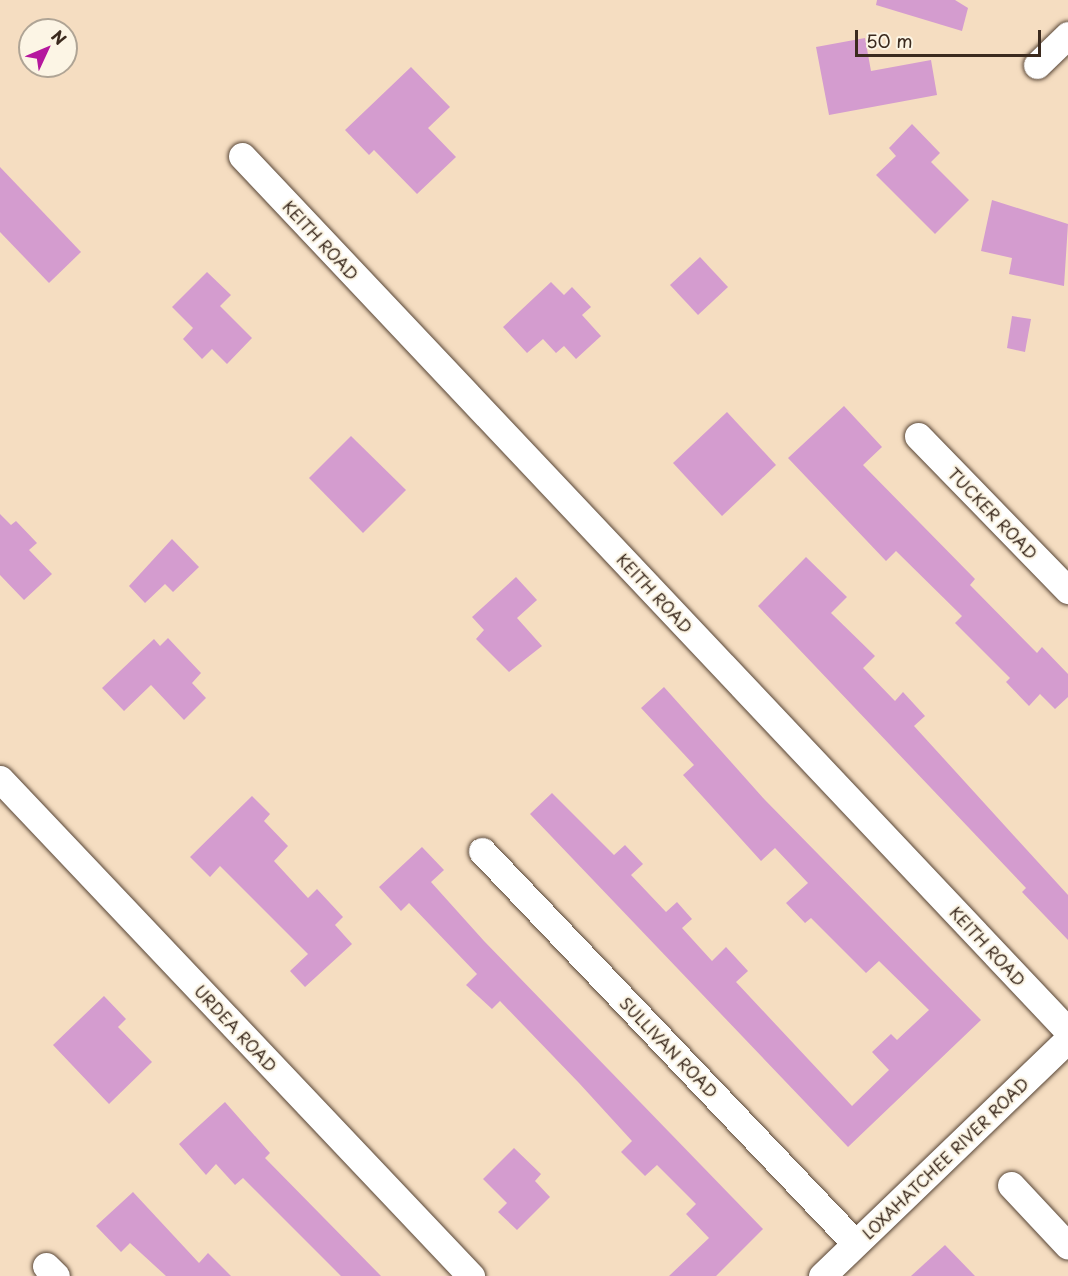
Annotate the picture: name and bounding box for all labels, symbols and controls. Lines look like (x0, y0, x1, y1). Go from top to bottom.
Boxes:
north arrow (18, 18, 78, 78)
scale bar (858, 18, 1044, 56)
text: N (46, 24, 73, 50)
text: 50 m (866, 27, 913, 54)
street label: KEITH ROAD (279, 196, 363, 284)
street label: TUCKER ROAD (944, 463, 1042, 563)
street label: KEITH ROAD (613, 549, 697, 637)
street label: KEITH ROAD (946, 902, 1030, 990)
street label: URDEA ROAD (191, 981, 281, 1075)
street label: SULLIVAN ROAD (616, 993, 722, 1101)
street label: LOXAHATCHEE RIVER ROAD (857, 1073, 1033, 1243)

